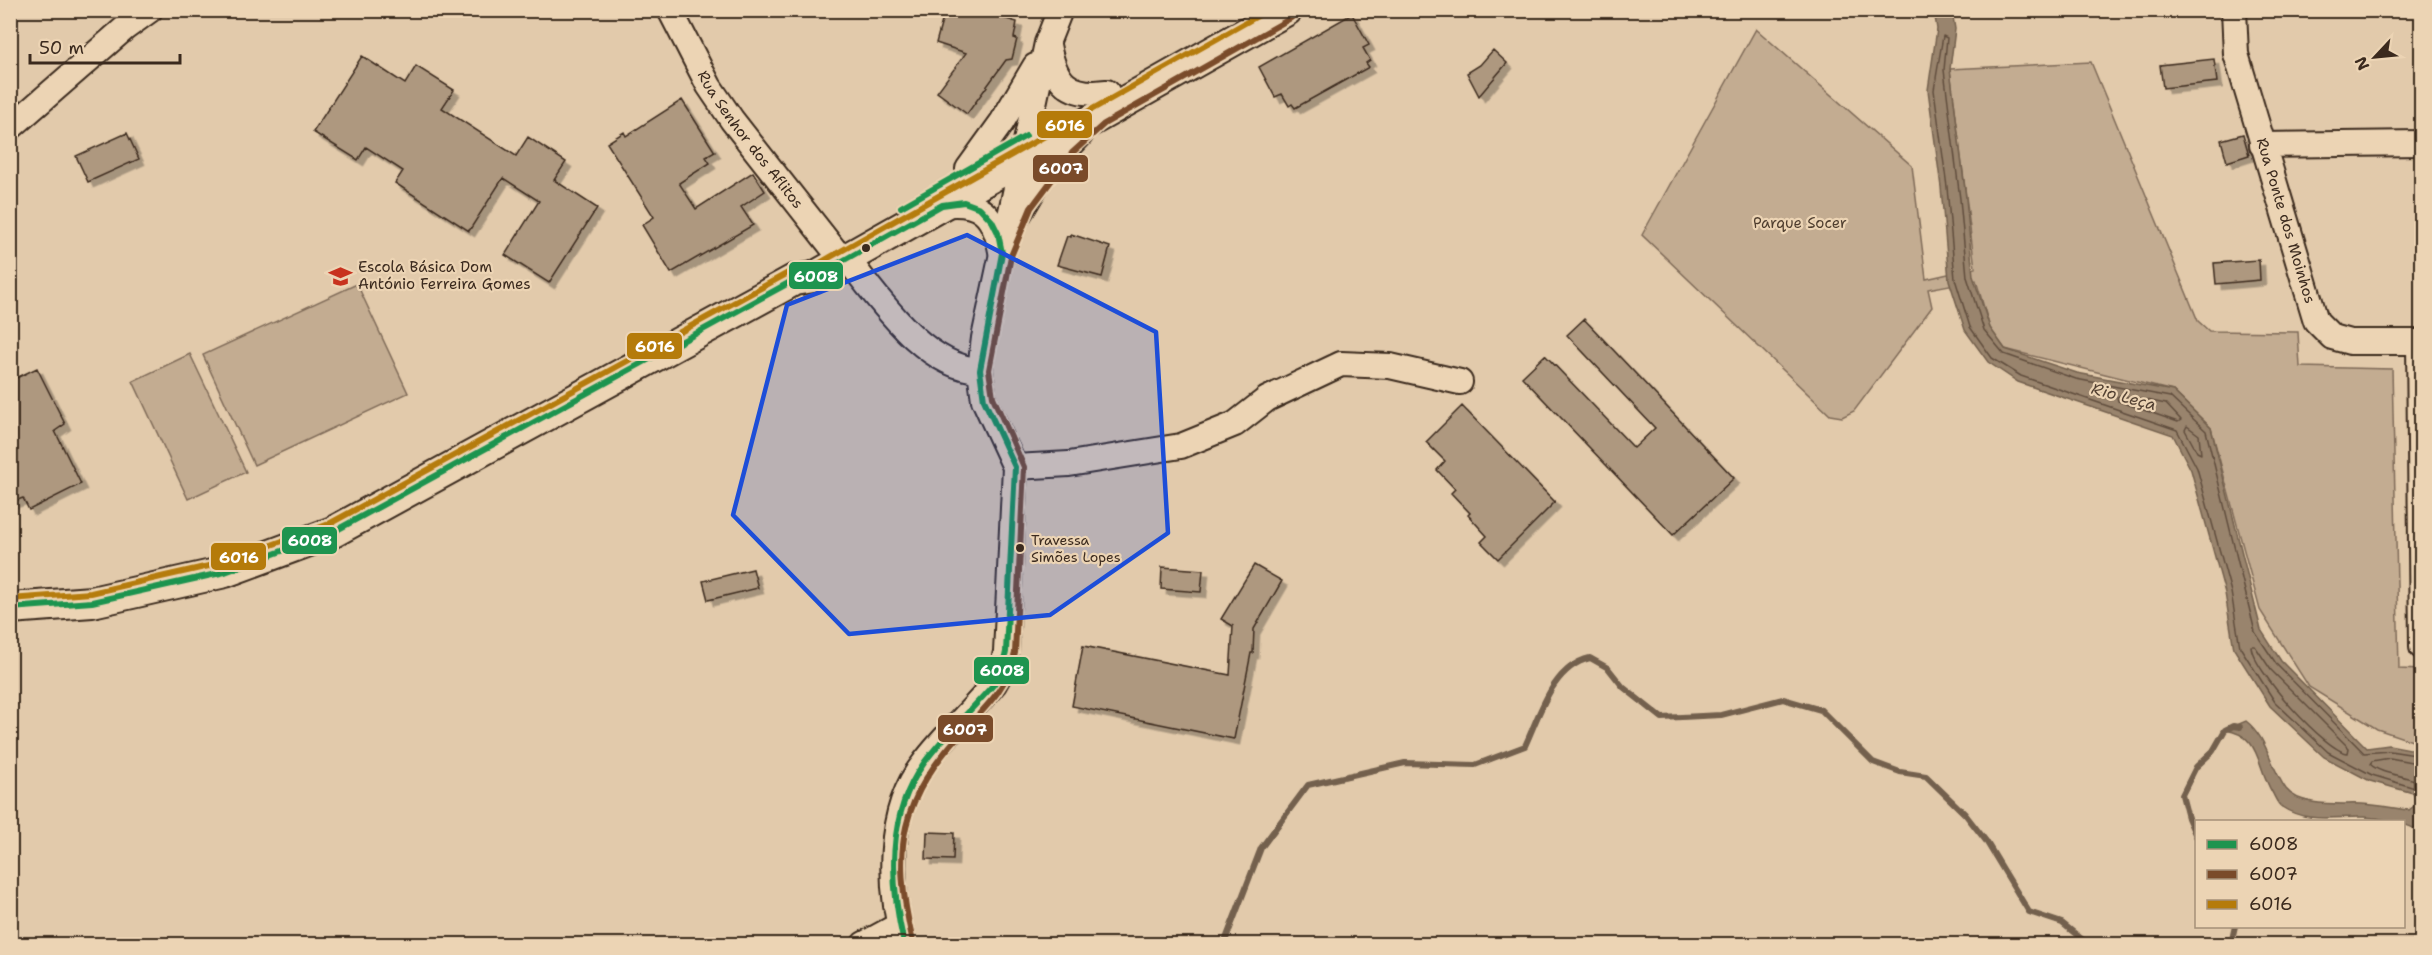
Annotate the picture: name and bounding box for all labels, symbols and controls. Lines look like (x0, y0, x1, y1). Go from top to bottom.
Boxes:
scale bar (30, 27, 180, 65)
north arrow (2345, 27, 2405, 87)
text: 50 m (39, 36, 84, 60)
text: N (2350, 53, 2374, 74)
street label: Rua Senhor dos Aflitos (693, 67, 808, 213)
line badge: 6016 (1036, 110, 1093, 139)
text: 6016 (1045, 115, 1085, 136)
street label: Rua Ponte dos Moinhos (2252, 135, 2320, 306)
line badge: 6007 (1032, 154, 1089, 183)
text: 6007 (1039, 158, 1083, 179)
park label: Parque Socer (1753, 213, 1847, 233)
unlabelled marker (860, 242, 872, 254)
place label: Escola Básica Dom António Ferreira Gomes (358, 257, 531, 294)
line badge: 6008 (788, 261, 844, 290)
school or university icon: Escola Básica Dom António Ferreira Gomes (327, 263, 353, 289)
text: 6008 (794, 266, 838, 287)
line badge: 6016 (626, 332, 683, 360)
text: 6016 (635, 336, 675, 357)
water label: Rio Leça (2089, 378, 2158, 415)
line badge: 6008 (281, 526, 338, 555)
text: 6008 (288, 530, 332, 551)
place label: Travessa Simões Lopes (1031, 531, 1121, 566)
line badge: 6016 (210, 542, 267, 571)
marker: Travessa Simões Lopes (1014, 542, 1026, 554)
text: 6016 (219, 547, 259, 568)
line badge: 6008 (973, 656, 1030, 685)
text: 6008 (980, 660, 1024, 681)
line badge: 6007 (937, 714, 994, 743)
text: 6007 (943, 719, 987, 740)
legend (2195, 820, 2405, 928)
text: 6008 (2249, 832, 2299, 856)
text: 6007 (2249, 862, 2298, 886)
text: 6016 (2249, 892, 2293, 916)

